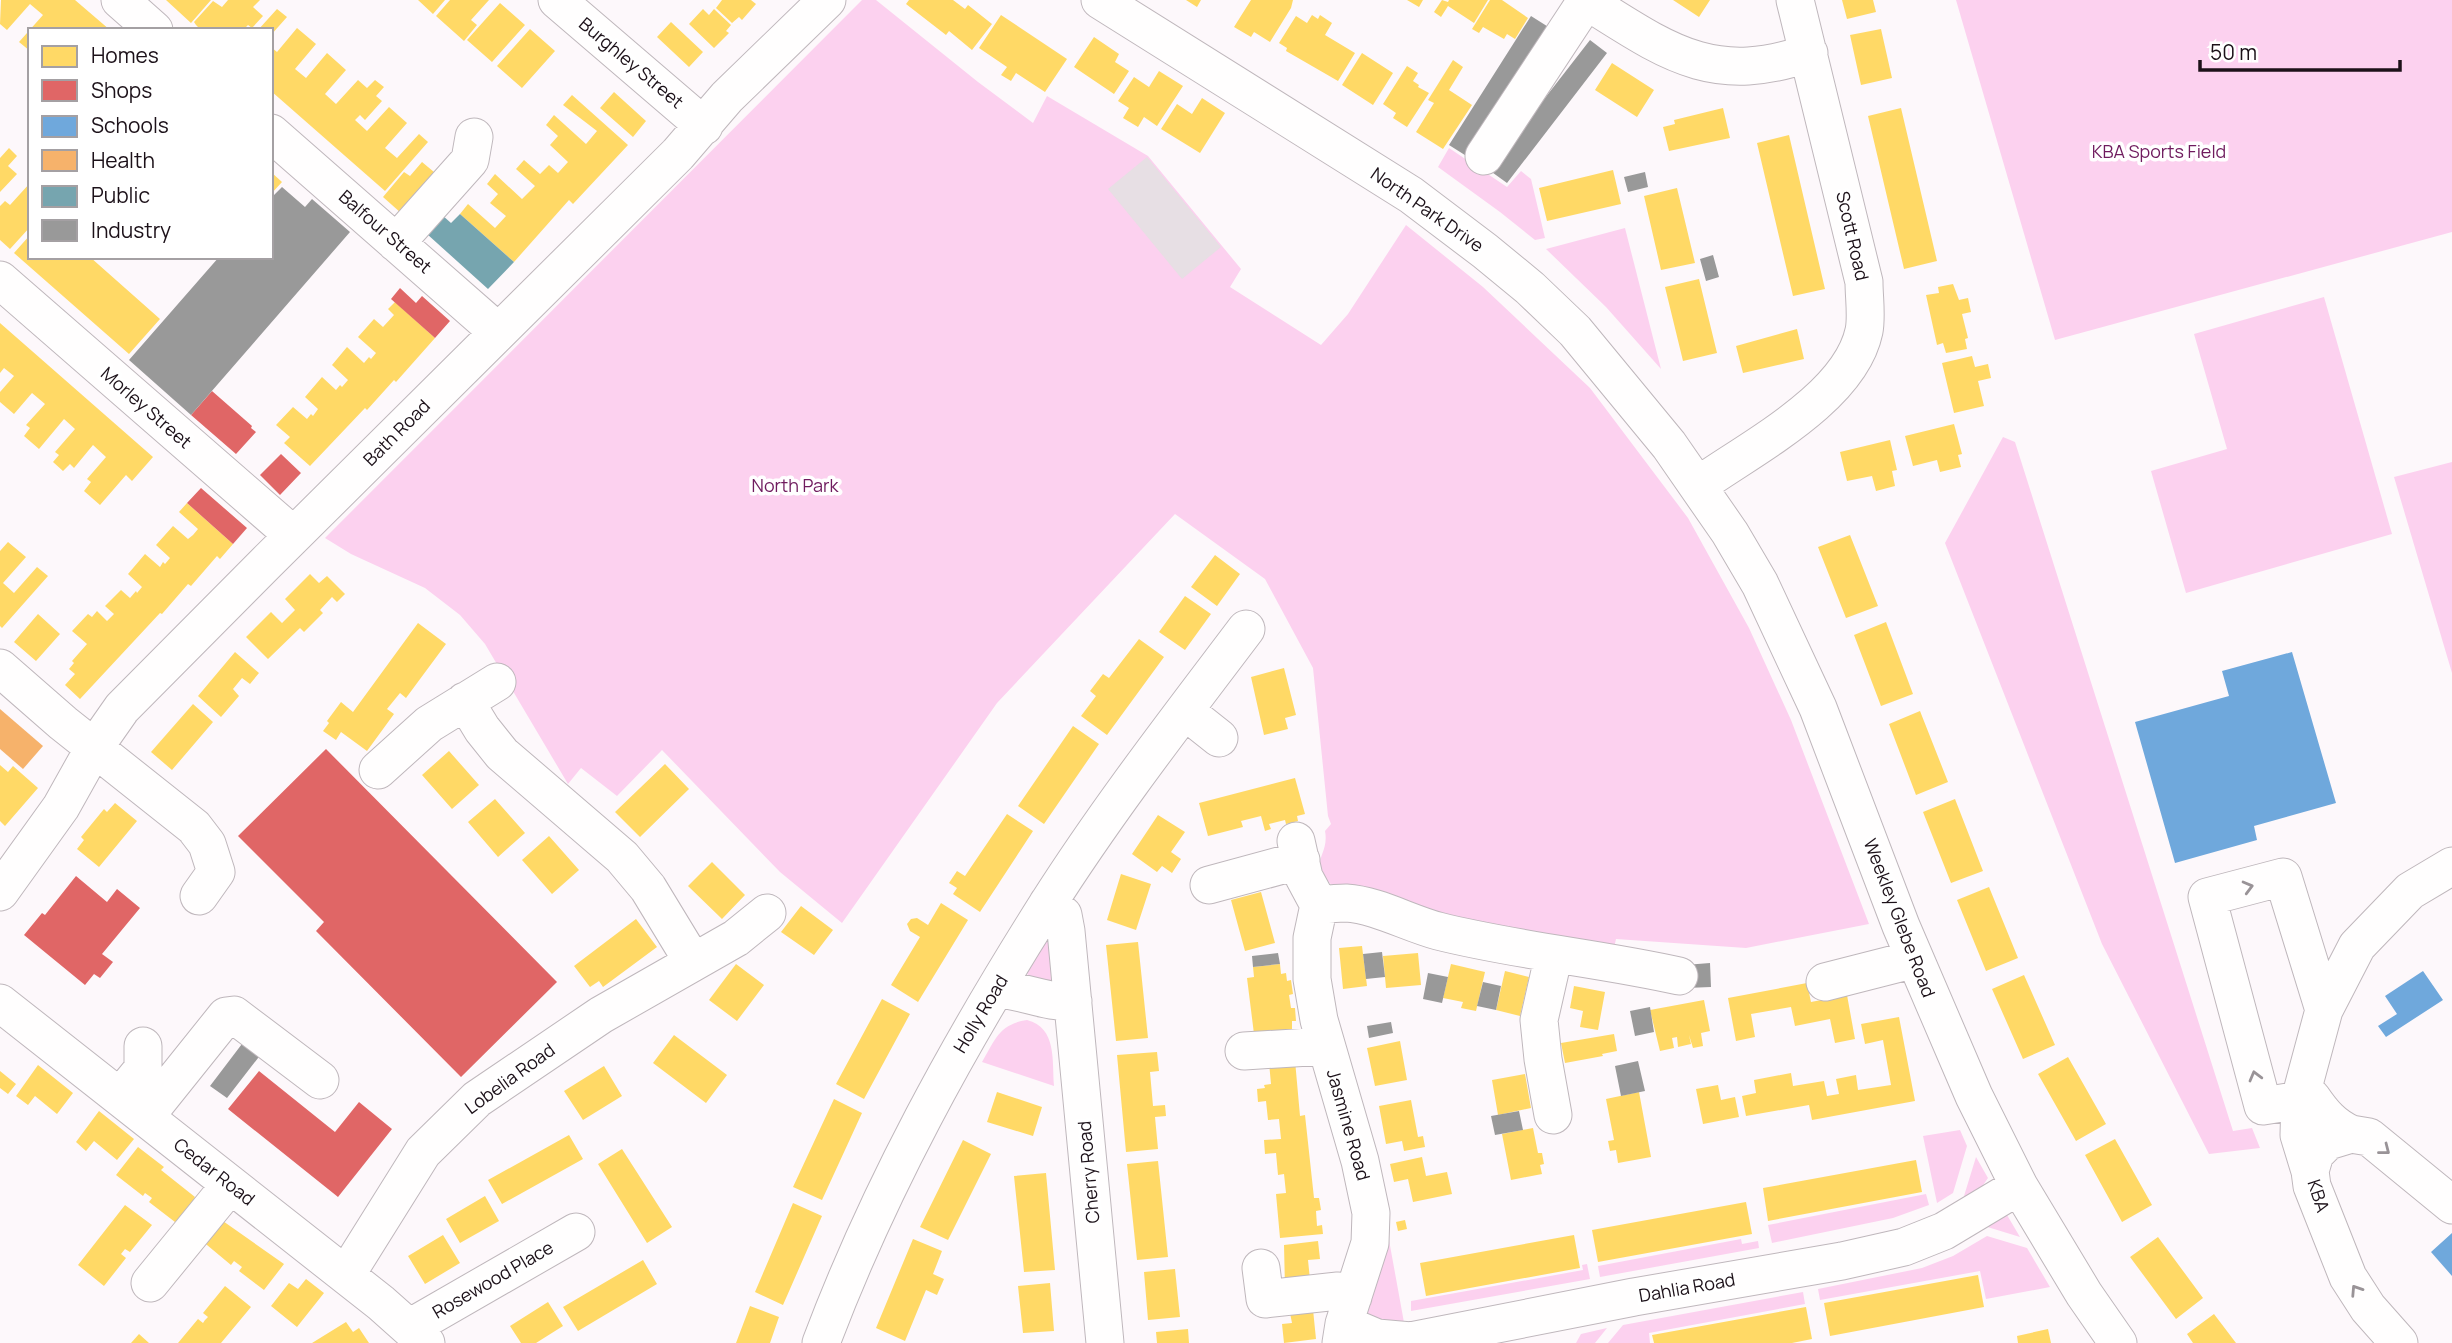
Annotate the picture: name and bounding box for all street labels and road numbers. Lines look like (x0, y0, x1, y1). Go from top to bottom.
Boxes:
street label: Burghley Street (574, 11, 689, 113)
street label: North Park Drive (1366, 161, 1489, 257)
street label: Balfour Street (334, 184, 437, 278)
street label: Scott Road (1831, 189, 1875, 283)
street label: Morley Street (96, 361, 197, 453)
street label: Bath Road (358, 394, 435, 471)
street label: Weekley Glebe Road (1859, 835, 1941, 1000)
street label: Holly Road (947, 970, 1013, 1057)
street label: Lobelia Road (460, 1037, 559, 1119)
street label: Jasmine Road (1322, 1066, 1376, 1183)
street label: Cherry Road (1072, 1120, 1104, 1224)
street label: Cedar Road (169, 1132, 260, 1210)
street label: KBA (2302, 1176, 2336, 1216)
street label: Rosewood Place (428, 1235, 557, 1323)
street label: Dahlia Road (1637, 1267, 1737, 1307)

